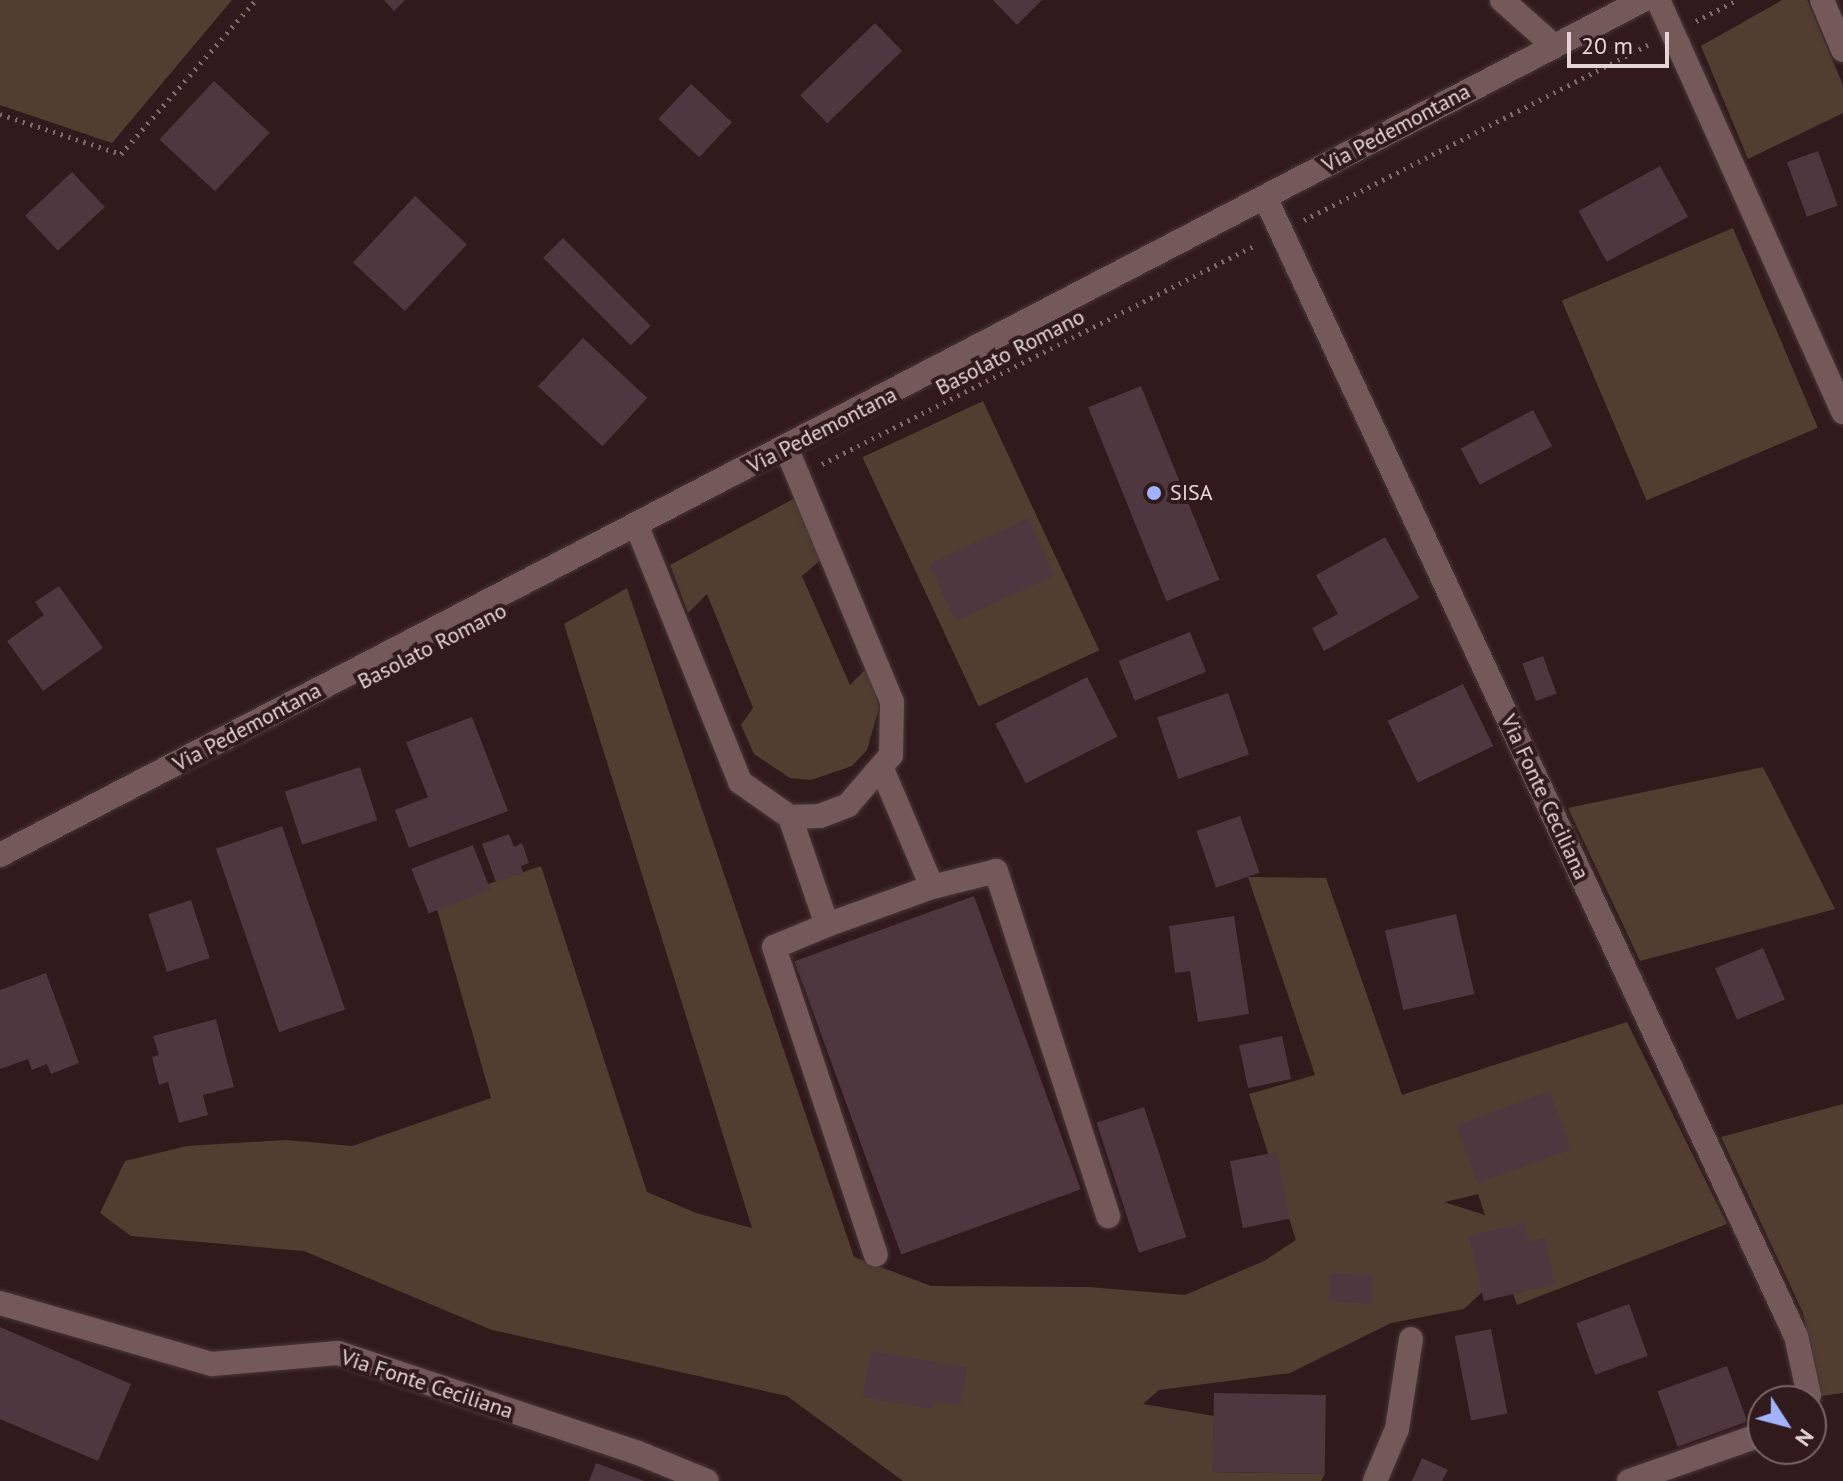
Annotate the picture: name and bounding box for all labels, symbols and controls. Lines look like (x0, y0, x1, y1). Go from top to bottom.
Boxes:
scale bar (1571, 16, 1673, 66)
text: 20 m (1581, 30, 1633, 61)
street label: Via Pedemontana (1317, 78, 1475, 178)
street label: Basolato Romano (931, 303, 1089, 401)
street label: Via Pedemontana (743, 381, 901, 479)
place label: SISA (1170, 480, 1213, 506)
marker: SISA (1145, 484, 1163, 502)
street label: Basolato Romano (353, 597, 511, 695)
street label: Via Pedemontana (168, 677, 326, 777)
street label: Via Fonte Ceciliana (1495, 710, 1595, 884)
street label: Via Fonte Ceciliana (338, 1344, 516, 1424)
north arrow (1747, 1385, 1827, 1465)
text: N (1789, 1424, 1820, 1452)

